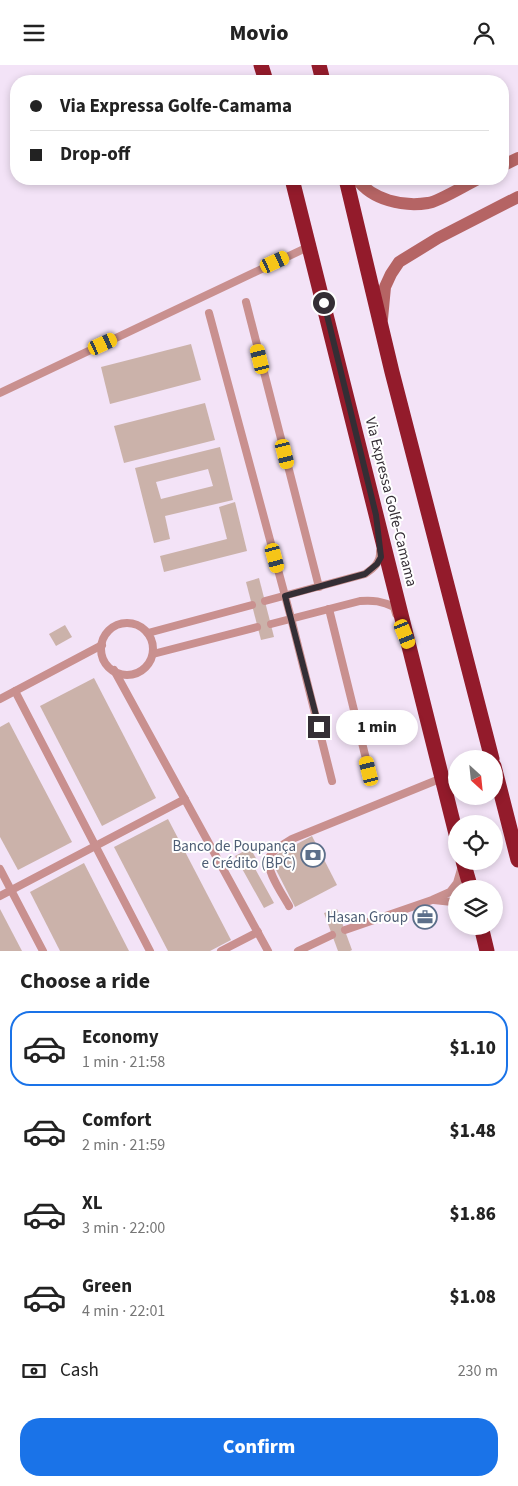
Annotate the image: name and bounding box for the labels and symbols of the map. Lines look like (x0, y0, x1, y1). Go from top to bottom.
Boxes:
car (258, 249, 291, 275)
route start (313, 292, 335, 314)
car (86, 331, 119, 357)
car (249, 343, 270, 375)
street label: Via Expressa Golfe-Camama (360, 415, 422, 589)
car (274, 438, 295, 470)
car (263, 542, 286, 574)
car (392, 617, 417, 651)
callout: 1 min (336, 709, 419, 745)
route end (308, 716, 330, 738)
north arrow (448, 750, 502, 805)
car (358, 755, 379, 787)
place label: Banco de Poupança e Crédito (BPC) (172, 836, 296, 874)
bank icon: Banco de Poupança e Crédito (BPC) (300, 842, 326, 868)
office icon: Hasan Group (412, 904, 438, 930)
place label: Hasan Group (327, 907, 408, 928)

